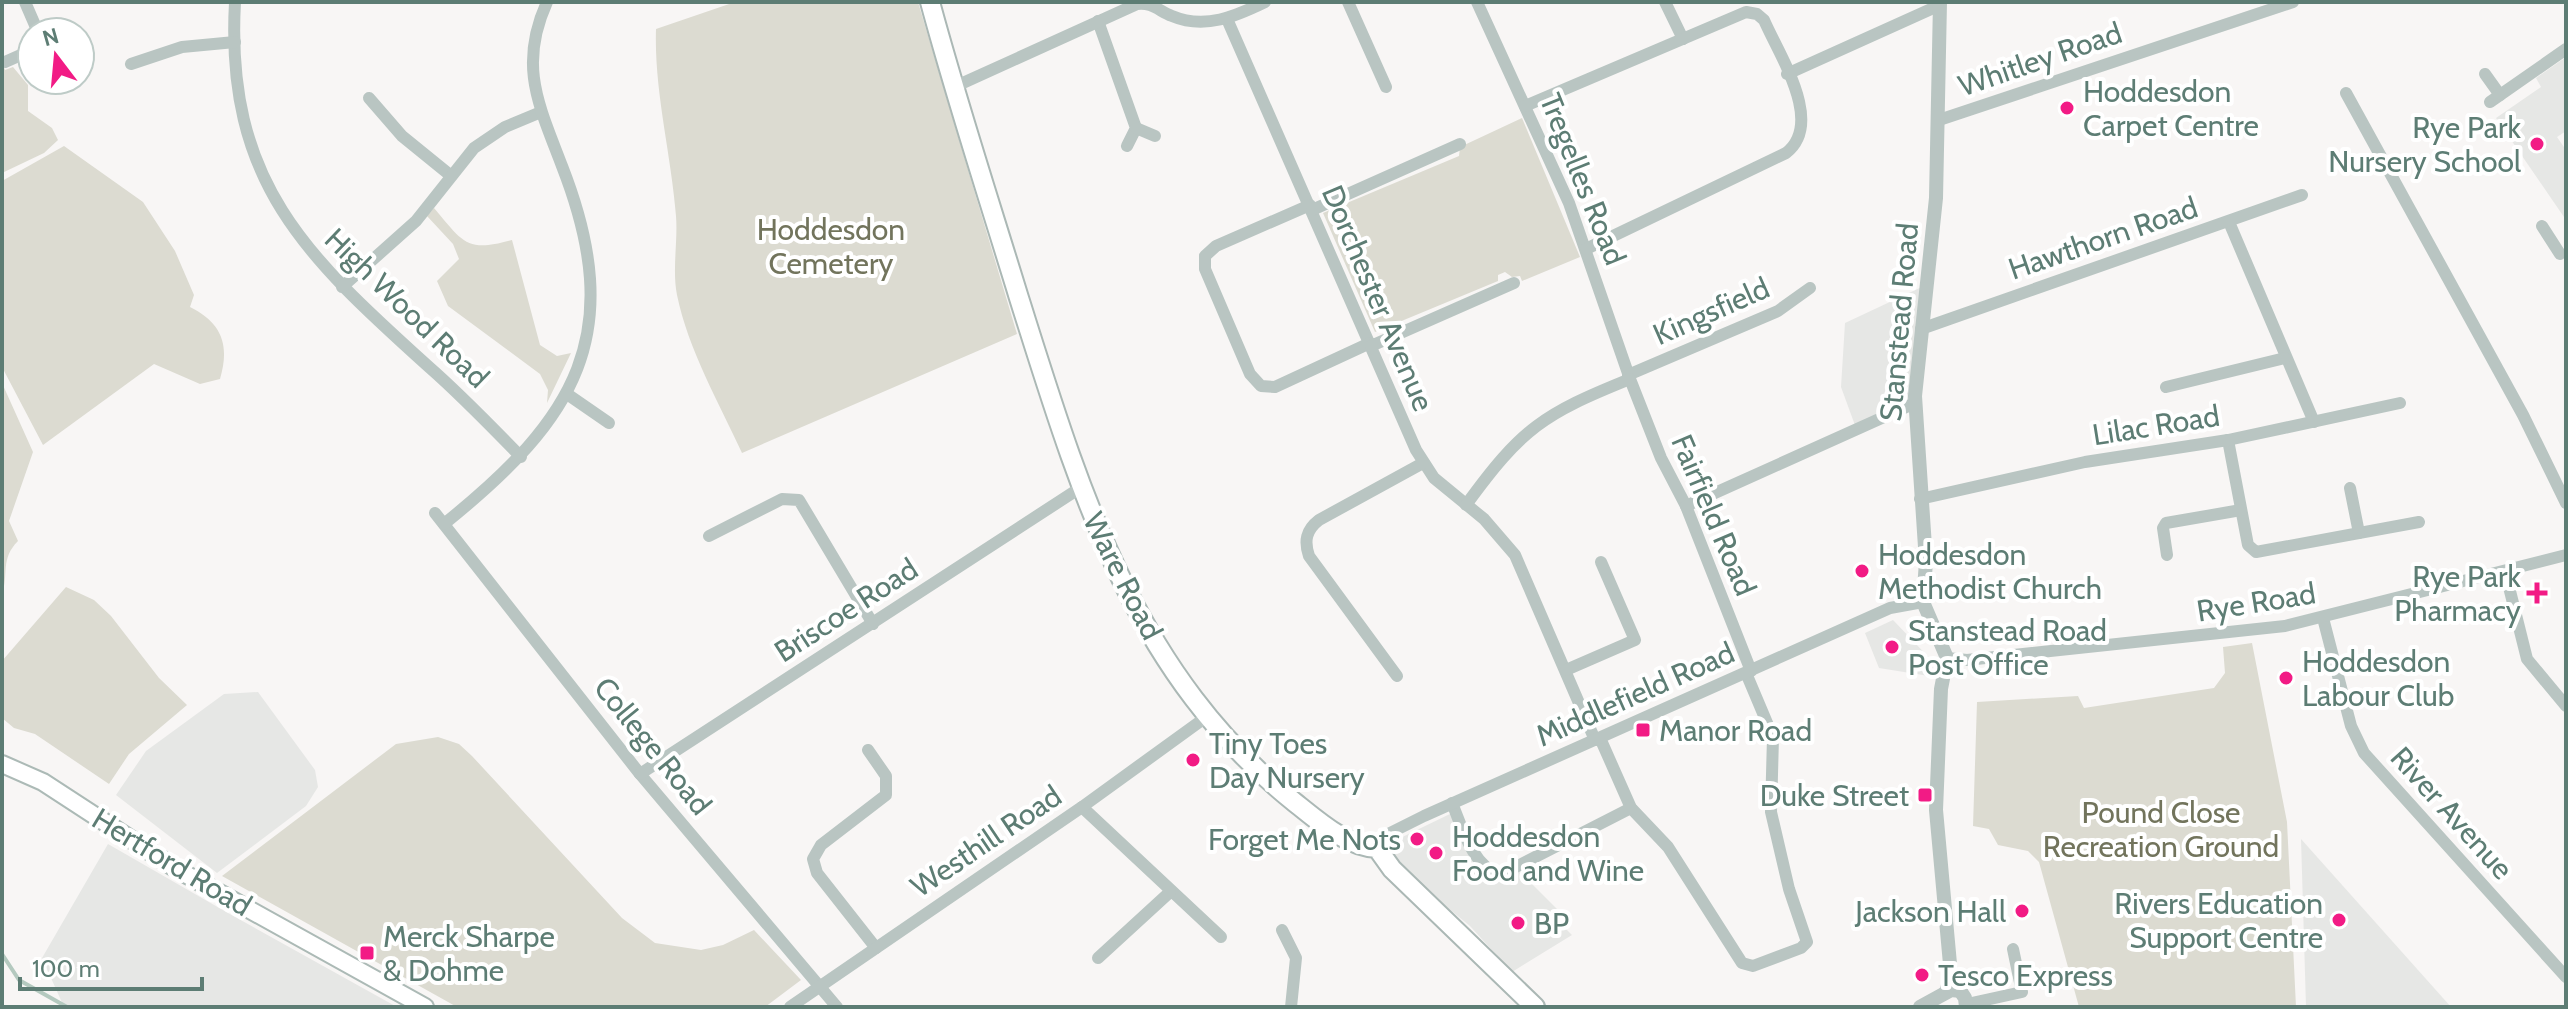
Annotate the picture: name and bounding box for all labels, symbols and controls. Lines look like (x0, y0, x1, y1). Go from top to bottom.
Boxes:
street label: Whitley Road (1953, 14, 2127, 104)
north arrow (16, 16, 96, 96)
text: N (39, 22, 62, 52)
place label: Hoddesdon Carpet Centre (2083, 73, 2259, 144)
street label: Tregelles Road (1532, 88, 1634, 270)
marker: Hoddesdon Carpet Centre (2058, 99, 2076, 117)
place label: Rye Park Nursery School (2328, 109, 2522, 180)
marker: Rye Park Nursery School (2528, 135, 2546, 153)
street label: Dorchester Avenue (1314, 180, 1442, 416)
street label: Hawthorn Road (2004, 188, 2202, 288)
park label: Hoddesdon Cemetery (757, 211, 905, 282)
street label: High Wood Road (317, 220, 497, 396)
street label: Stanstead Road (1872, 221, 1926, 423)
street label: Kingsfield (1647, 269, 1775, 353)
street label: Lilac Road (2090, 397, 2222, 453)
street label: Fairfield Road (1664, 429, 1764, 601)
street label: Ware Road (1075, 506, 1171, 646)
place label: Hoddesdon Methodist Church (1878, 536, 2102, 607)
street label: Briscoe Road (768, 550, 924, 670)
place label: Rye Park Pharmacy (2394, 558, 2522, 629)
marker: Hoddesdon Methodist Church (1853, 562, 1871, 580)
street label: Rye Road (2194, 574, 2318, 630)
marker: Rye Park Pharmacy (2528, 584, 2546, 602)
place label: Stanstead Road Post Office (1908, 612, 2107, 683)
street label: Middlefield Road (1530, 634, 1740, 754)
marker: Stanstead Road Post Office (1883, 638, 1901, 656)
place label: Hoddesdon Labour Club (2302, 643, 2454, 714)
marker: Hoddesdon Labour Club (2277, 669, 2295, 687)
street label: College Road (586, 670, 720, 822)
place label: Manor Road (1659, 712, 1812, 749)
marker: Manor Road (1634, 721, 1652, 739)
place label: Tiny Toes Day Nursery (1209, 725, 1365, 796)
street label: River Avenue (2383, 739, 2521, 887)
marker: Tiny Toes Day Nursery (1184, 751, 1202, 769)
street label: Westhill Road (904, 777, 1068, 905)
place label: Duke Street (1760, 777, 1909, 814)
marker: Duke Street (1916, 786, 1934, 804)
park label: Pound Close Recreation Ground (2043, 794, 2279, 865)
street label: Hertford Road (86, 800, 258, 924)
place label: Hoddesdon Food and Wine (1452, 818, 1644, 889)
place label: Forget Me Nots (1208, 821, 1401, 858)
marker: Forget Me Nots (1408, 830, 1426, 848)
marker: Hoddesdon Food and Wine (1427, 844, 1445, 862)
place label: Rivers Education Support Centre (2114, 885, 2323, 956)
place label: Jackson Hall (1854, 893, 2006, 930)
marker: Jackson Hall (2013, 902, 2031, 920)
place label: BP (1534, 905, 1569, 942)
marker: Rivers Education Support Centre (2330, 911, 2348, 929)
marker: BP (1509, 914, 1527, 932)
place label: Merck Sharpe & Dohme (383, 918, 555, 989)
scale bar (20, 941, 202, 991)
marker: Merck Sharpe & Dohme (358, 944, 376, 962)
text: 100 m (32, 954, 100, 983)
place label: Tesco Express (1938, 957, 2113, 994)
marker: Tesco Express (1913, 966, 1931, 984)

